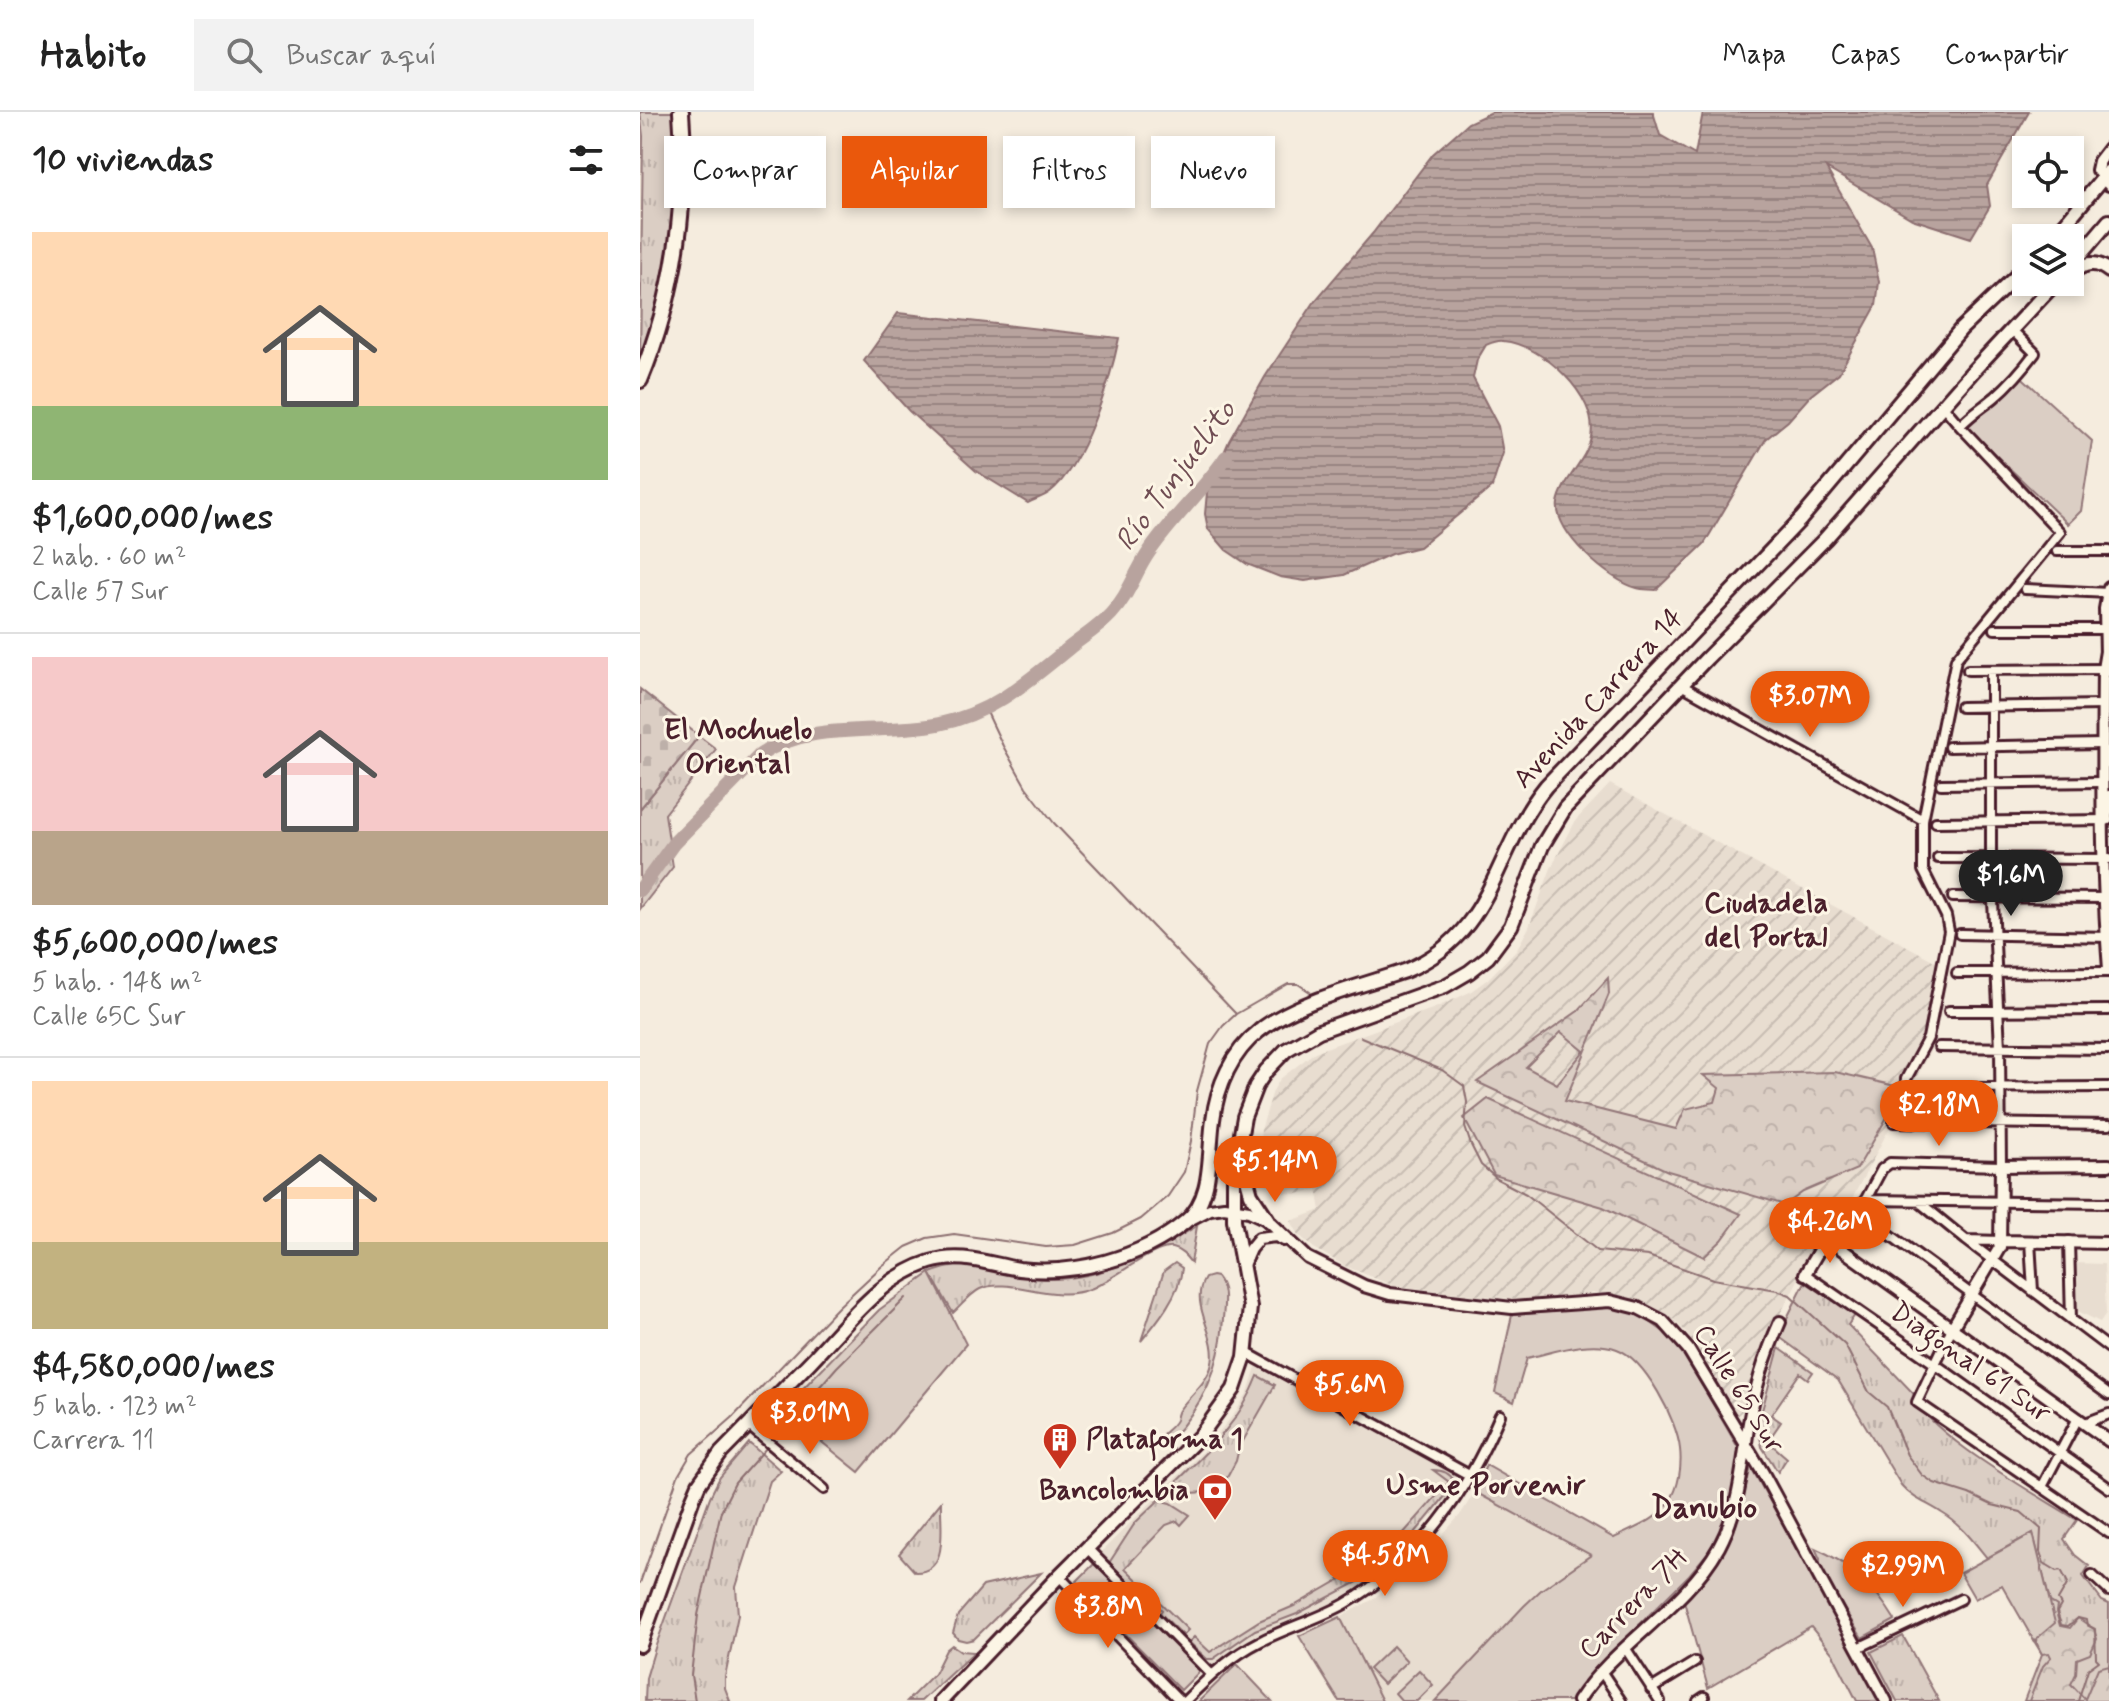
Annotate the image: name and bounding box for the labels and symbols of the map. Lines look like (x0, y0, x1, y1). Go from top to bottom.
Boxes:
water label: Río Tunjuelito (1107, 392, 1246, 559)
street label: Avenida Carrera 14 (1506, 601, 1692, 797)
pin: $3.07M (1745, 671, 1875, 739)
district label: El Mochuelo Oriental (664, 711, 812, 784)
pin: $1.6M (1955, 850, 2067, 918)
district label: Ciudadela del Portal (1704, 884, 1828, 957)
pin: $2.18M (1874, 1080, 2004, 1148)
pin: $5.14M (1210, 1136, 1340, 1204)
pin: $4.26M (1765, 1197, 1895, 1265)
street label: Diagonal 61 Sur (1881, 1294, 2058, 1435)
street label: Calle 65 Sur (1684, 1318, 1792, 1461)
pin: $5.6M (1294, 1360, 1406, 1428)
pin: $3.01M (745, 1388, 875, 1456)
building icon: Plataforma 1 (1041, 1421, 1079, 1471)
place label: Plataforma 1 (1086, 1422, 1243, 1462)
district label: Usme Porvenir (1386, 1466, 1586, 1505)
bank icon: Bancolombia (1196, 1472, 1234, 1522)
place label: Bancolombia (1039, 1473, 1189, 1510)
district label: Danubio (1651, 1487, 1757, 1529)
pin: $4.58M (1320, 1530, 1450, 1598)
street label: Carrera 7H (1571, 1540, 1697, 1668)
pin: $2.99M (1838, 1541, 1968, 1609)
pin: $3.8M (1052, 1582, 1164, 1650)

